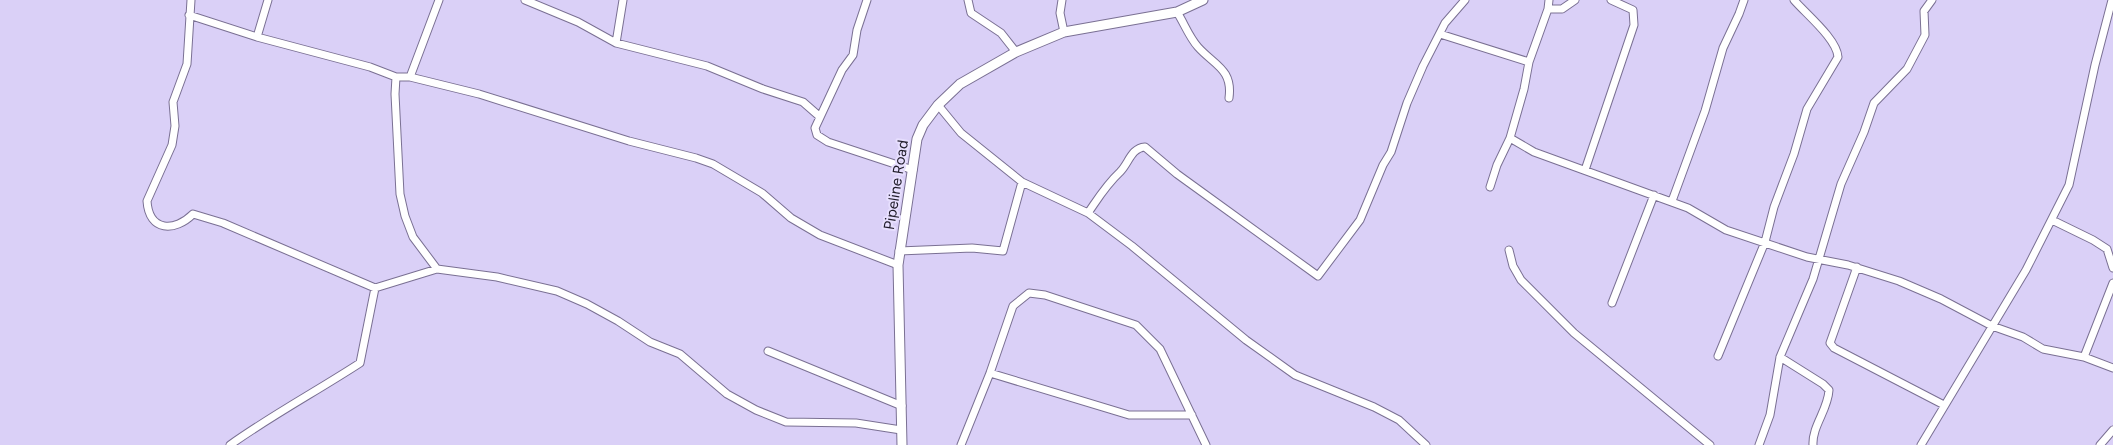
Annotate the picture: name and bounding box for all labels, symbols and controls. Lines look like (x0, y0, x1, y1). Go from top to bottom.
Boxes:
street label: Pipeline Road (880, 139, 912, 231)

